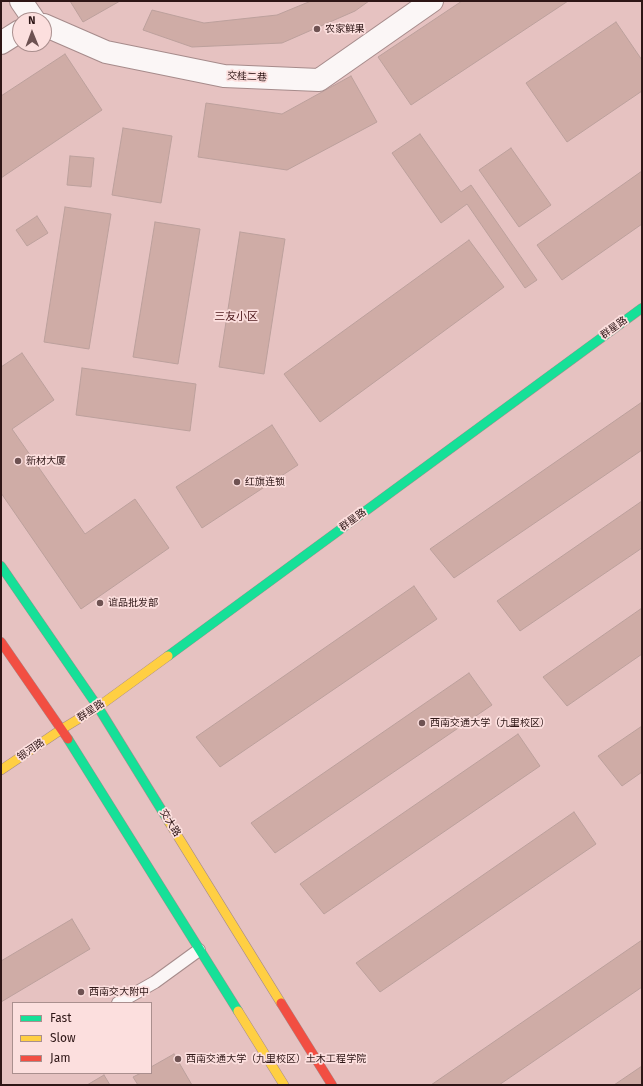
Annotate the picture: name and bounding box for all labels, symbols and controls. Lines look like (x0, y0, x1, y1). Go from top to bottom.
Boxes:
north arrow (12, 12, 52, 52)
text: N (28, 14, 36, 27)
place label: 农家鲜果 (325, 23, 365, 35)
marker: 农家鲜果 (312, 24, 322, 34)
street label: 交桂二巷 (227, 70, 267, 84)
district label: 三友小区 (214, 310, 258, 324)
street label: 群星路 (598, 314, 630, 342)
place label: 新材大厦 (26, 455, 66, 467)
marker: 新材大厦 (13, 456, 23, 466)
place label: 红旗连锁 (245, 476, 285, 488)
marker: 红旗连锁 (232, 477, 242, 487)
street label: 群星路 (337, 506, 369, 534)
place label: 谊品批发部 (108, 597, 158, 609)
marker: 谊品批发部 (95, 598, 105, 608)
street label: 群星路 (75, 698, 107, 724)
place label: 西南交通大学（九里校区） (430, 717, 550, 729)
marker: 西南交通大学（九里校区） (417, 718, 427, 728)
street label: 银河路 (15, 737, 47, 763)
street label: 交大路 (157, 807, 183, 839)
place label: 西南交大附中 (89, 986, 149, 998)
marker: 西南交大附中 (76, 987, 86, 997)
legend (12, 1002, 152, 1074)
text: Fast (50, 1011, 72, 1025)
text: Slow (50, 1031, 76, 1045)
text: Jam (50, 1051, 70, 1065)
place label: 西南交通大学（九里校区）土木工程学院 (186, 1053, 366, 1065)
marker: 西南交通大学（九里校区）土木工程学院 (173, 1054, 183, 1064)

